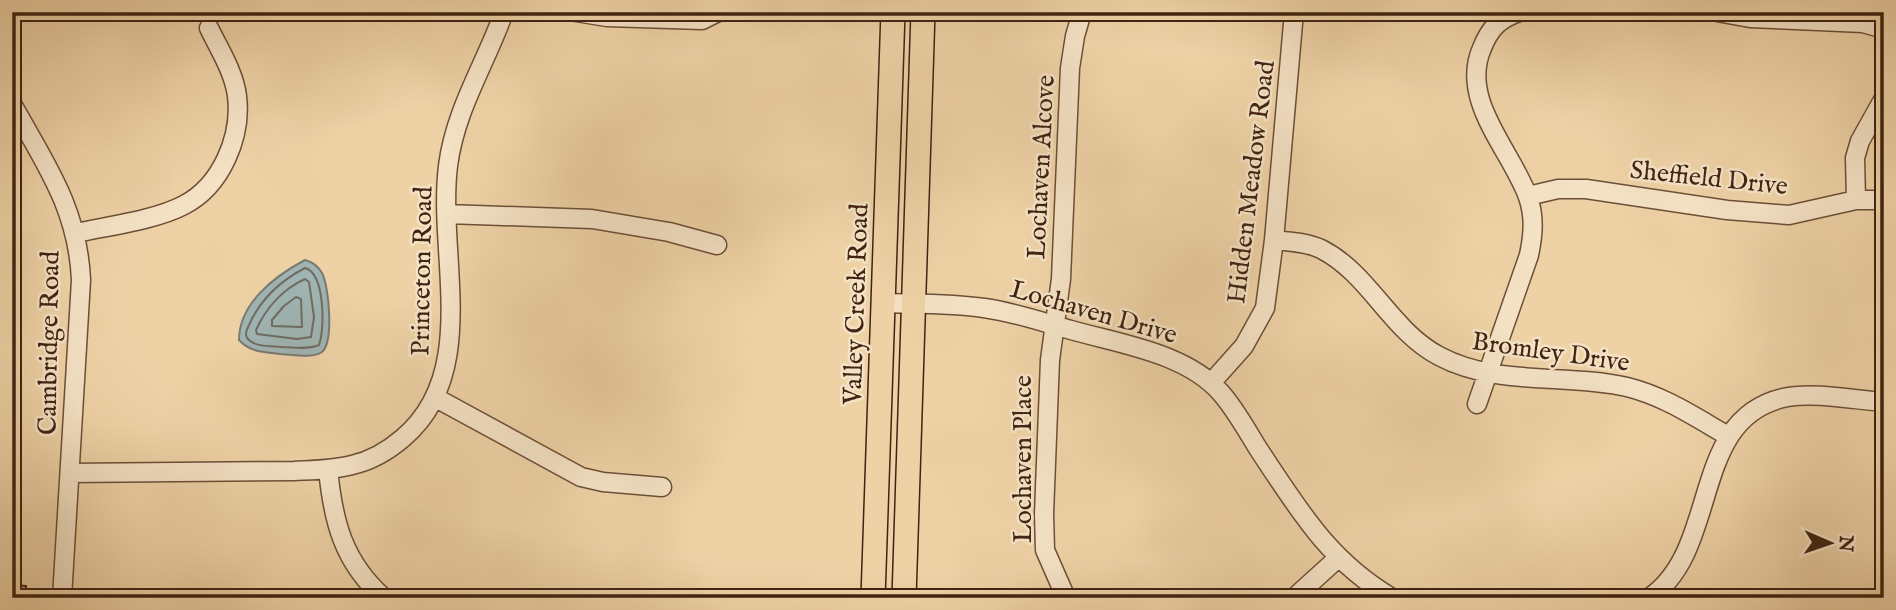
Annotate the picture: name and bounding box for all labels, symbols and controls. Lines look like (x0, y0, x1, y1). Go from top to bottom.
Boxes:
street label: Hidden Meadow Road (1220, 59, 1283, 306)
street label: Lochaven Alcove (1020, 74, 1063, 260)
street label: Sheffield Drive (1628, 154, 1789, 203)
street label: Princeton Road (405, 186, 440, 356)
street label: Valley Creek Road (836, 203, 877, 406)
street label: Cambridge Road (31, 250, 68, 435)
street label: Lochaven Drive (1006, 273, 1181, 352)
street label: Bromley Drive (1470, 325, 1632, 380)
street label: Lochaven Place (1007, 375, 1040, 543)
north arrow (1794, 508, 1864, 578)
text: N (1833, 534, 1857, 553)

